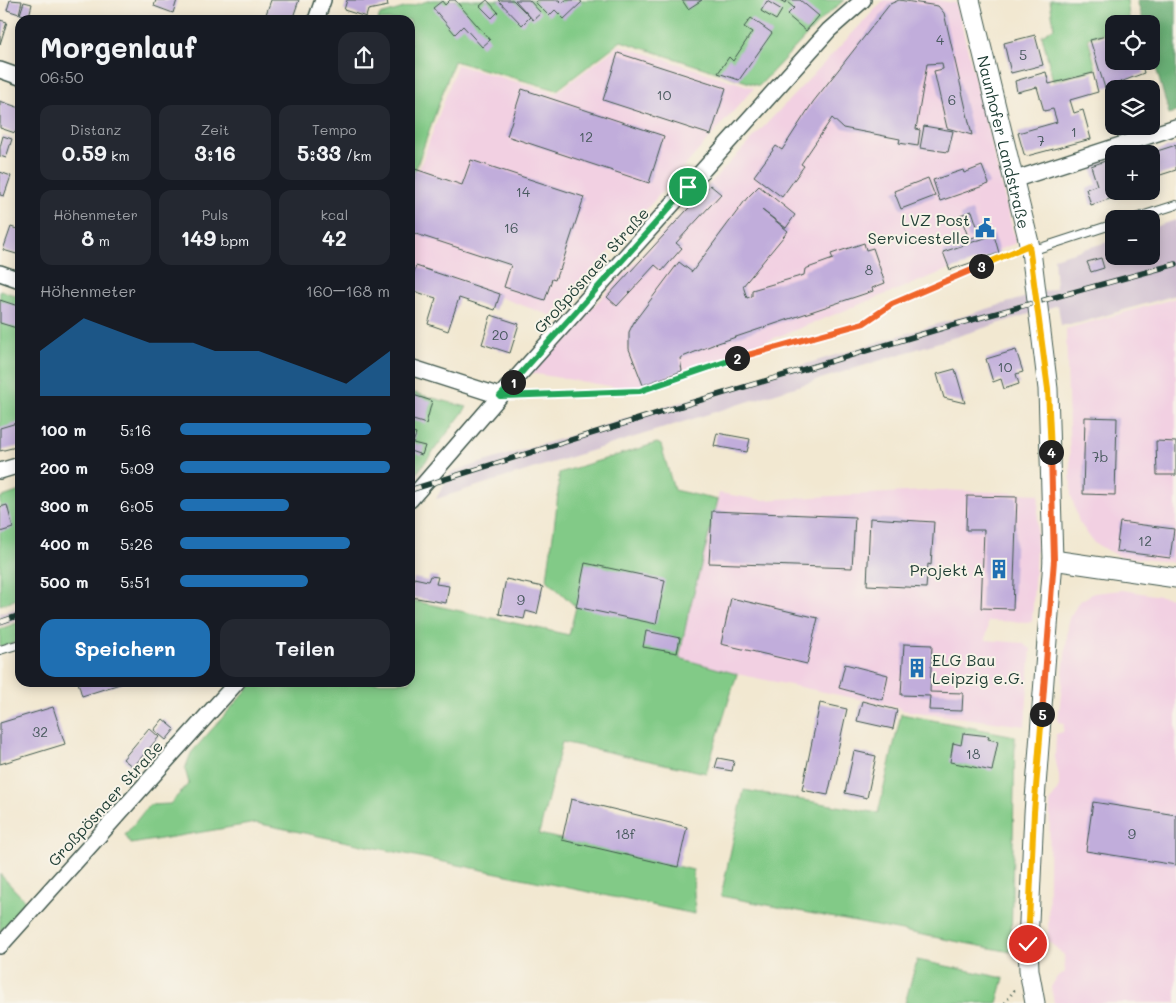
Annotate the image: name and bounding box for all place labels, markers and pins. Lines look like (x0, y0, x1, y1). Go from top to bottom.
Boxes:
pin (667, 166, 709, 208)
place label: LVZ Post Servicestelle (868, 209, 970, 248)
public building icon: LVZ Post Servicestelle (974, 217, 996, 239)
pin: 3 (968, 254, 994, 278)
pin: 2 (724, 346, 750, 370)
pin: 1 (500, 370, 526, 394)
pin: 4 (1038, 440, 1064, 464)
building icon: Projekt A (988, 558, 1010, 580)
place label: Projekt A (910, 559, 984, 580)
place label: ELG Bau Leipzig e.G. (932, 649, 1025, 688)
building icon: ELG Bau Leipzig e.G. (906, 657, 928, 679)
pin: 5 (1030, 702, 1054, 726)
pin (1007, 923, 1049, 965)

